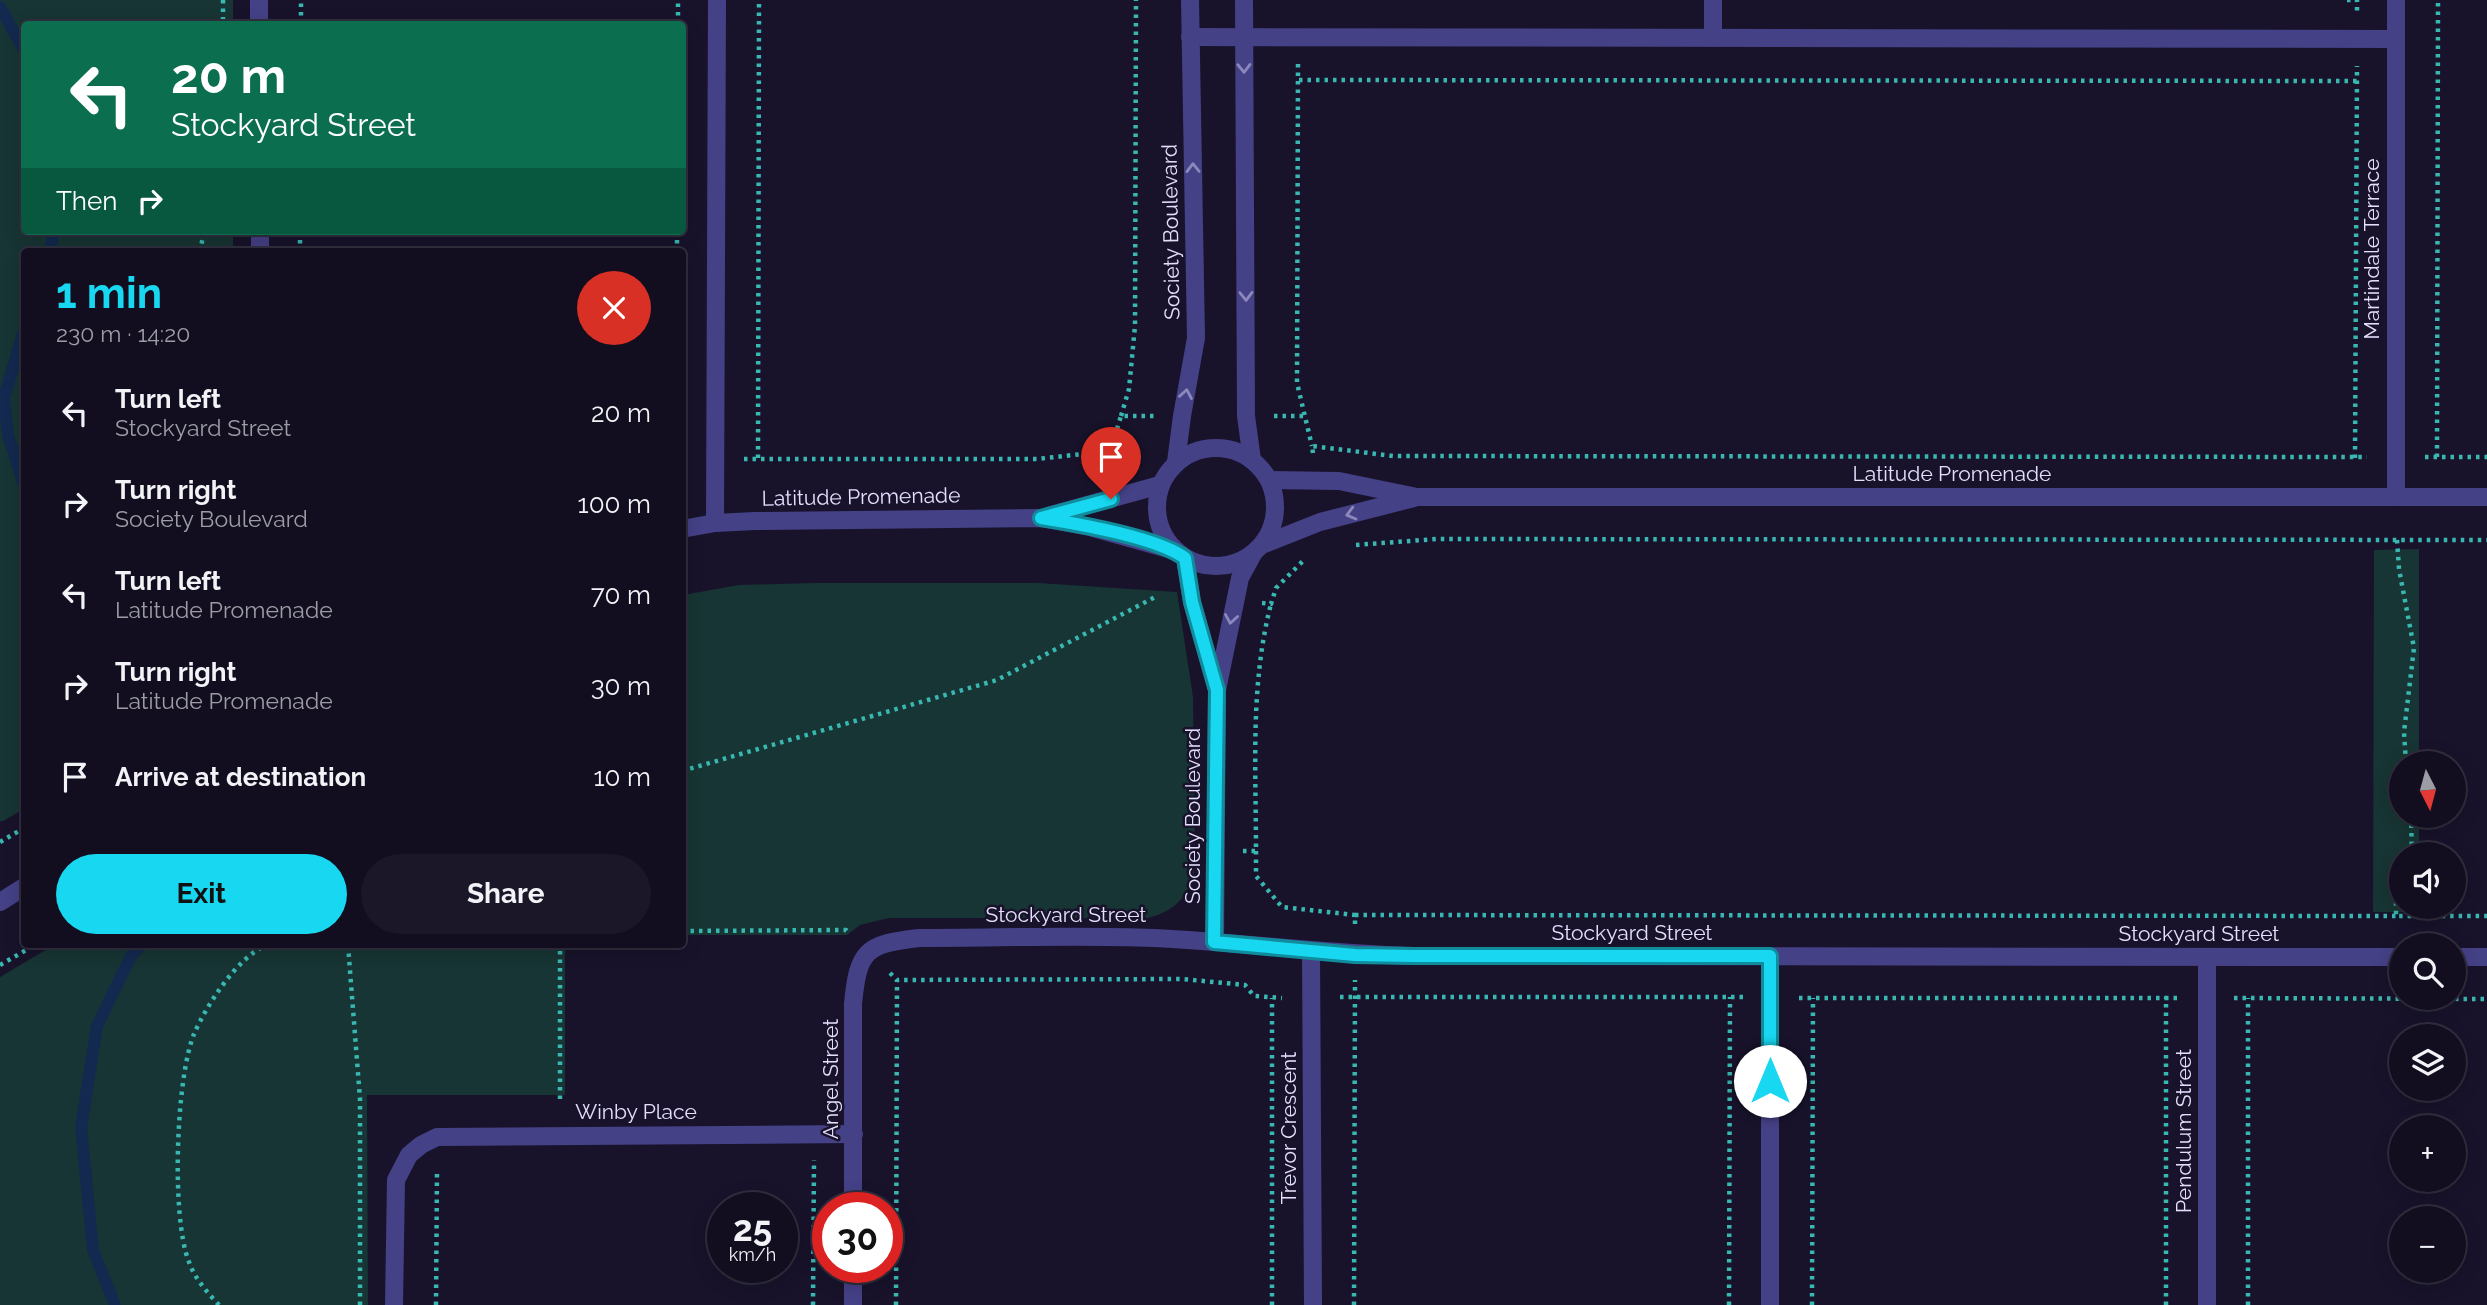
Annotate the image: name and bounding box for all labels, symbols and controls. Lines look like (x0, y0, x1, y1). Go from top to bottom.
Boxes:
text: 20 m (171, 47, 286, 104)
icon: left (56, 49, 147, 140)
one-way arrow (1236, 63, 1252, 74)
text: Stockyard Street (171, 106, 416, 143)
street label: Society Boulevard (1156, 144, 1185, 320)
street label: Martindale Terrace (2359, 159, 2384, 339)
one-way arrow (1185, 162, 1200, 173)
icon: right (131, 182, 169, 220)
text: Then (56, 186, 117, 216)
text: 1 min (56, 269, 162, 318)
button: close (577, 271, 651, 345)
one-way arrow (1238, 291, 1254, 301)
text: 230 m · 14:20 (56, 320, 190, 347)
text: Turn left (115, 384, 221, 414)
one-way arrow (1178, 388, 1193, 400)
icon: left (56, 394, 94, 432)
text: 20 m (591, 398, 651, 428)
text: Stockyard Street (115, 414, 291, 441)
pin (1081, 427, 1141, 499)
icon: arrive (1092, 438, 1130, 476)
street label: Latitude Promenade (1853, 461, 2051, 486)
text: Turn right (115, 475, 236, 505)
street label: Latitude Promenade (761, 482, 961, 511)
icon: right (56, 485, 94, 523)
text: 100 m (578, 489, 651, 519)
text: Society Boulevard (115, 505, 308, 532)
one-way arrow (1346, 506, 1358, 520)
text: Turn left (115, 566, 221, 596)
icon: left (56, 576, 94, 614)
text: 70 m (591, 580, 651, 610)
text: Latitude Promenade (115, 596, 333, 623)
one-way arrow (1224, 613, 1239, 624)
text: Turn right (115, 657, 236, 687)
icon: right (56, 667, 94, 705)
text: 30 m (591, 671, 651, 701)
text: Latitude Promenade (115, 687, 333, 714)
street label: Society Boulevard (1180, 728, 1205, 904)
north arrow (2389, 751, 2466, 828)
map controls (2389, 751, 2466, 1283)
icon: arrive (56, 758, 94, 796)
text: Arrive at destination (115, 762, 366, 792)
text: 10 m (593, 762, 651, 792)
button: sound (2389, 842, 2466, 919)
button: Exit (56, 854, 347, 934)
button: Share (361, 854, 651, 934)
street label: Stockyard Street (986, 902, 1146, 927)
street label: Stockyard Street (1552, 920, 1712, 945)
street label: Stockyard Street (2119, 921, 2279, 946)
button: search (2389, 933, 2466, 1010)
street label: Angel Street (818, 1019, 843, 1139)
button: layers (2389, 1024, 2466, 1101)
position arrow (1733, 1044, 1807, 1118)
street label: Pendulum Street (2171, 1049, 2196, 1213)
street label: Trevor Crescent (1276, 1052, 1301, 1204)
street label: Winby Place (575, 1099, 697, 1124)
button: + (2389, 1115, 2466, 1192)
speed limit sign: 30 (812, 1192, 903, 1283)
button: − (2389, 1206, 2466, 1283)
text: 25 (733, 1208, 772, 1249)
text: km/h (729, 1244, 776, 1265)

